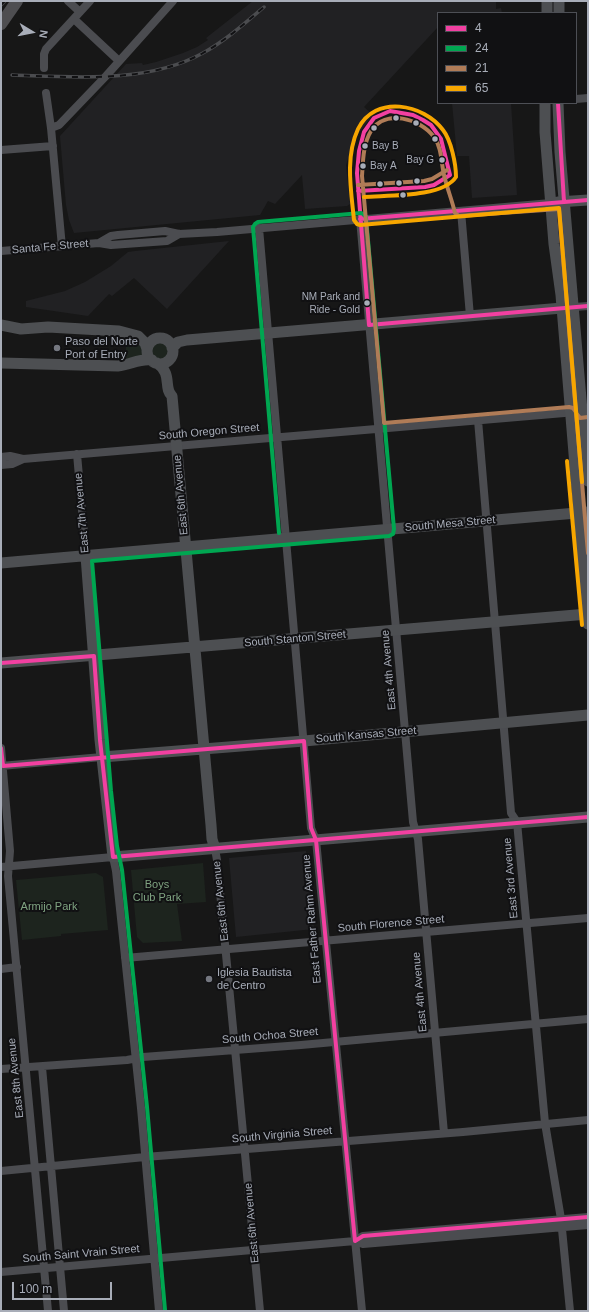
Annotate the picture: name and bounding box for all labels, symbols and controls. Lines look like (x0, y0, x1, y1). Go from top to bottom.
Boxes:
north arrow (12, 12, 52, 52)
legend (437, 12, 577, 104)
text: 4 (475, 21, 482, 35)
text: N (37, 29, 50, 39)
text: 24 (475, 41, 488, 55)
text: 21 (475, 61, 488, 75)
text: 65 (475, 81, 488, 95)
unlabelled marker (391, 113, 401, 123)
unlabelled marker (411, 118, 421, 128)
unlabelled marker (369, 123, 379, 133)
unlabelled marker (430, 134, 440, 144)
place label: Bay B (372, 140, 399, 152)
marker: Bay B (360, 141, 370, 151)
place label: Bay G (406, 154, 434, 166)
marker: Bay G (437, 155, 447, 165)
place label: Bay A (370, 160, 397, 172)
marker: Bay A (358, 161, 368, 171)
unlabelled marker (412, 176, 422, 186)
unlabelled marker (394, 178, 404, 188)
unlabelled marker (375, 179, 385, 189)
unlabelled marker (398, 190, 408, 200)
street label: Santa Fe Street (11, 237, 89, 257)
place label: NM Park and Ride - Gold (302, 291, 360, 314)
marker: NM Park and Ride - Gold (362, 298, 372, 308)
place label: Paso del Norte Port of Entry (65, 335, 138, 361)
marker: Paso del Norte Port of Entry (52, 343, 62, 353)
street label: South Oregon Street (158, 421, 260, 443)
street label: East 6th Avenue (171, 454, 191, 536)
street label: East 7th Avenue (72, 472, 92, 554)
street label: South Mesa Street (404, 513, 496, 535)
street label: South Stanton Street (244, 628, 346, 650)
street label: East 4th Avenue (379, 629, 399, 711)
street label: South Kansas Street (315, 724, 417, 746)
street label: East 3rd Avenue (501, 837, 521, 919)
street label: East Father Rahm Avenue (300, 854, 324, 984)
street label: East 6th Avenue (210, 860, 232, 942)
park label: Boys Club Park (133, 878, 181, 904)
park label: Armijo Park (21, 900, 77, 914)
street label: South Florence Street (337, 913, 445, 935)
street label: East 4th Avenue (410, 951, 430, 1033)
place label: Iglesia Bautista de Centro (217, 966, 292, 992)
marker: Iglesia Bautista de Centro (204, 974, 214, 984)
street label: South Ochoa Street (221, 1025, 319, 1047)
street label: East 8th Avenue (5, 1037, 27, 1119)
street label: South Virginia Street (231, 1124, 333, 1146)
street label: East 6th Avenue (242, 1182, 262, 1264)
street label: South Saint Vrain Street (22, 1242, 140, 1266)
scale bar (14, 1274, 114, 1300)
text: 100 m (19, 1282, 52, 1296)

